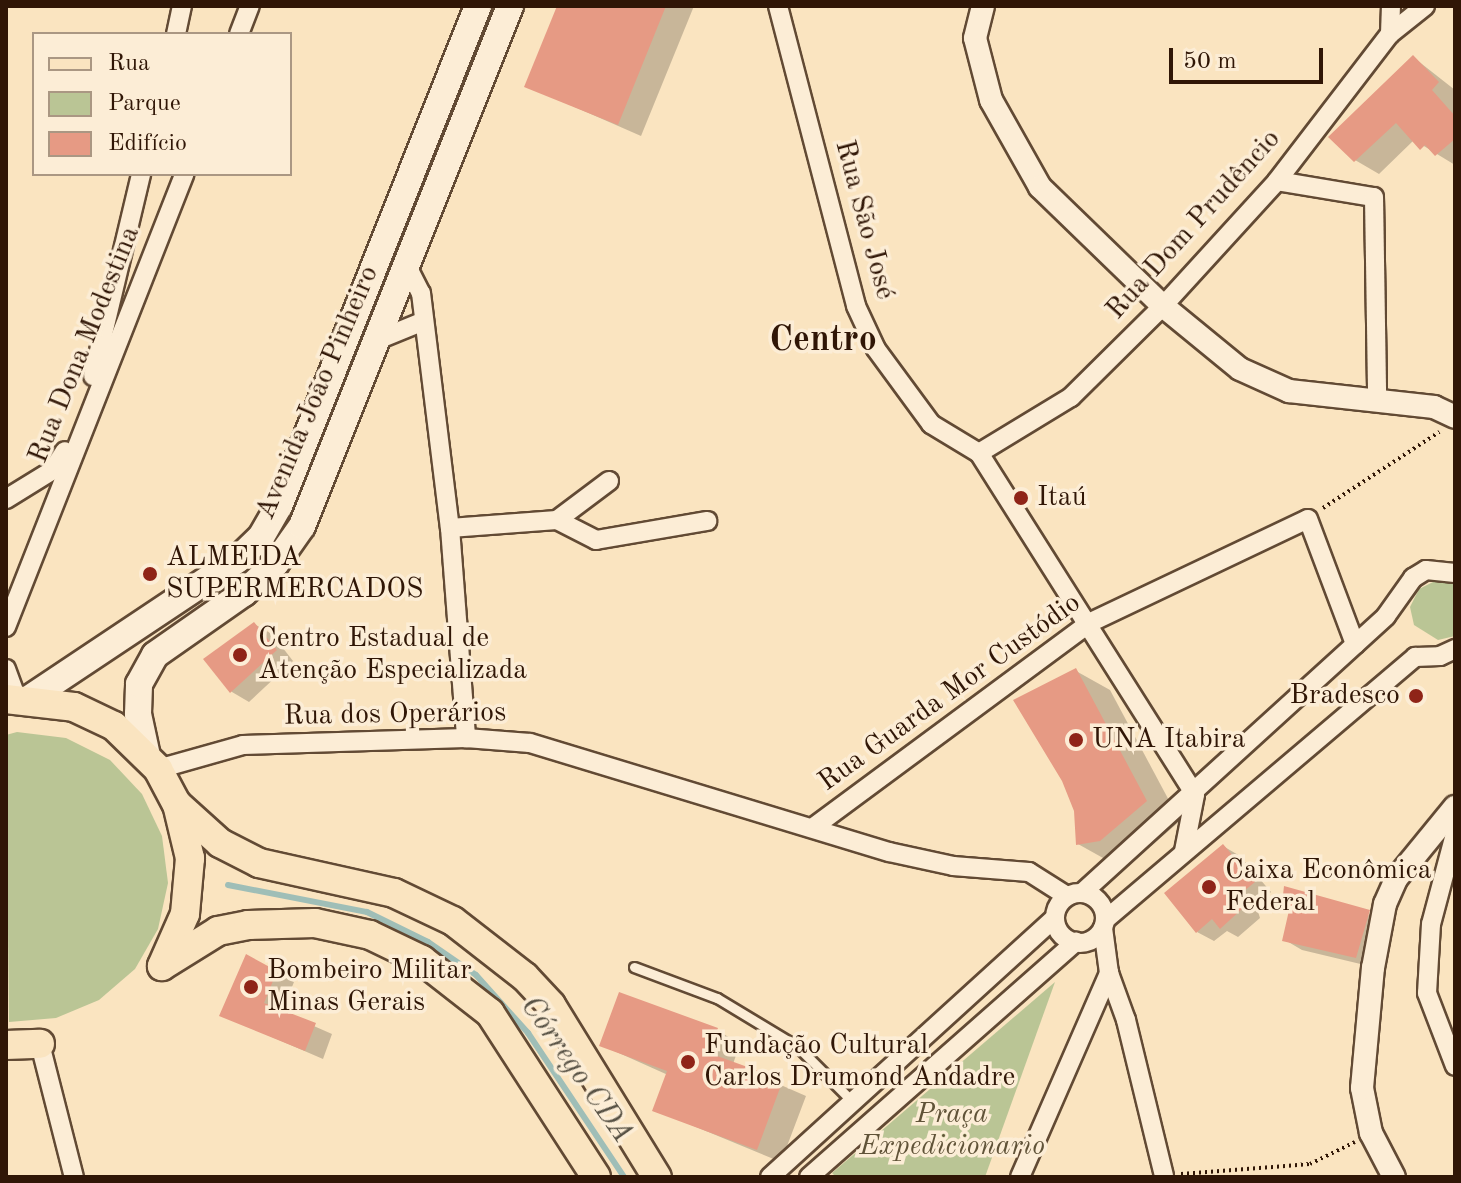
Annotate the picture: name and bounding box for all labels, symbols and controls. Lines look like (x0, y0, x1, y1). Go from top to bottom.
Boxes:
legend (32, 32, 292, 176)
scale bar (1173, 32, 1327, 82)
text: 50 m (1183, 50, 1237, 74)
text: Rua (108, 52, 150, 76)
text: Parque (108, 92, 181, 116)
street label: Rua Dom Prudêncio (1100, 123, 1288, 327)
text: Edifício (108, 132, 187, 156)
street label: Rua São José (827, 137, 901, 303)
street label: Rua Dona Modestina (22, 222, 148, 468)
street label: Avenida João Pinheiro (249, 261, 387, 525)
district label: Centro (769, 320, 877, 364)
place label: Itaú (1037, 481, 1087, 515)
marker: Itaú (1012, 489, 1030, 507)
place label: ALMEIDA SUPERMERCADOS (166, 541, 423, 607)
marker: ALMEIDA SUPERMERCADOS (141, 565, 159, 583)
street label: Rua Guarda Mor Custódio (812, 587, 1088, 799)
place label: Centro Estadual de Atenção Especializada (258, 622, 527, 688)
marker: Centro Estadual de Atenção Especializada (229, 644, 251, 666)
place label: Bradesco (1290, 679, 1400, 713)
marker: Bradesco (1407, 687, 1425, 705)
street label: Rua dos Operários (283, 696, 507, 734)
place label: UNA Itabira (1092, 723, 1246, 757)
marker: UNA Itabira (1067, 731, 1085, 749)
place label: Caixa Econômica Federal (1225, 854, 1432, 920)
marker: Caixa Econômica Federal (1200, 878, 1218, 896)
place label: Bombeiro Militar Minas Gerais (267, 954, 472, 1020)
marker: Bombeiro Militar Minas Gerais (242, 978, 260, 996)
water label: Córrego CDA (512, 990, 640, 1150)
place label: Fundação Cultural Carlos Drumond Andadre (704, 1029, 1015, 1095)
marker: Fundação Cultural Carlos Drumond Andadre (679, 1053, 697, 1071)
park label: Praça Expedicionario (859, 1098, 1045, 1164)

